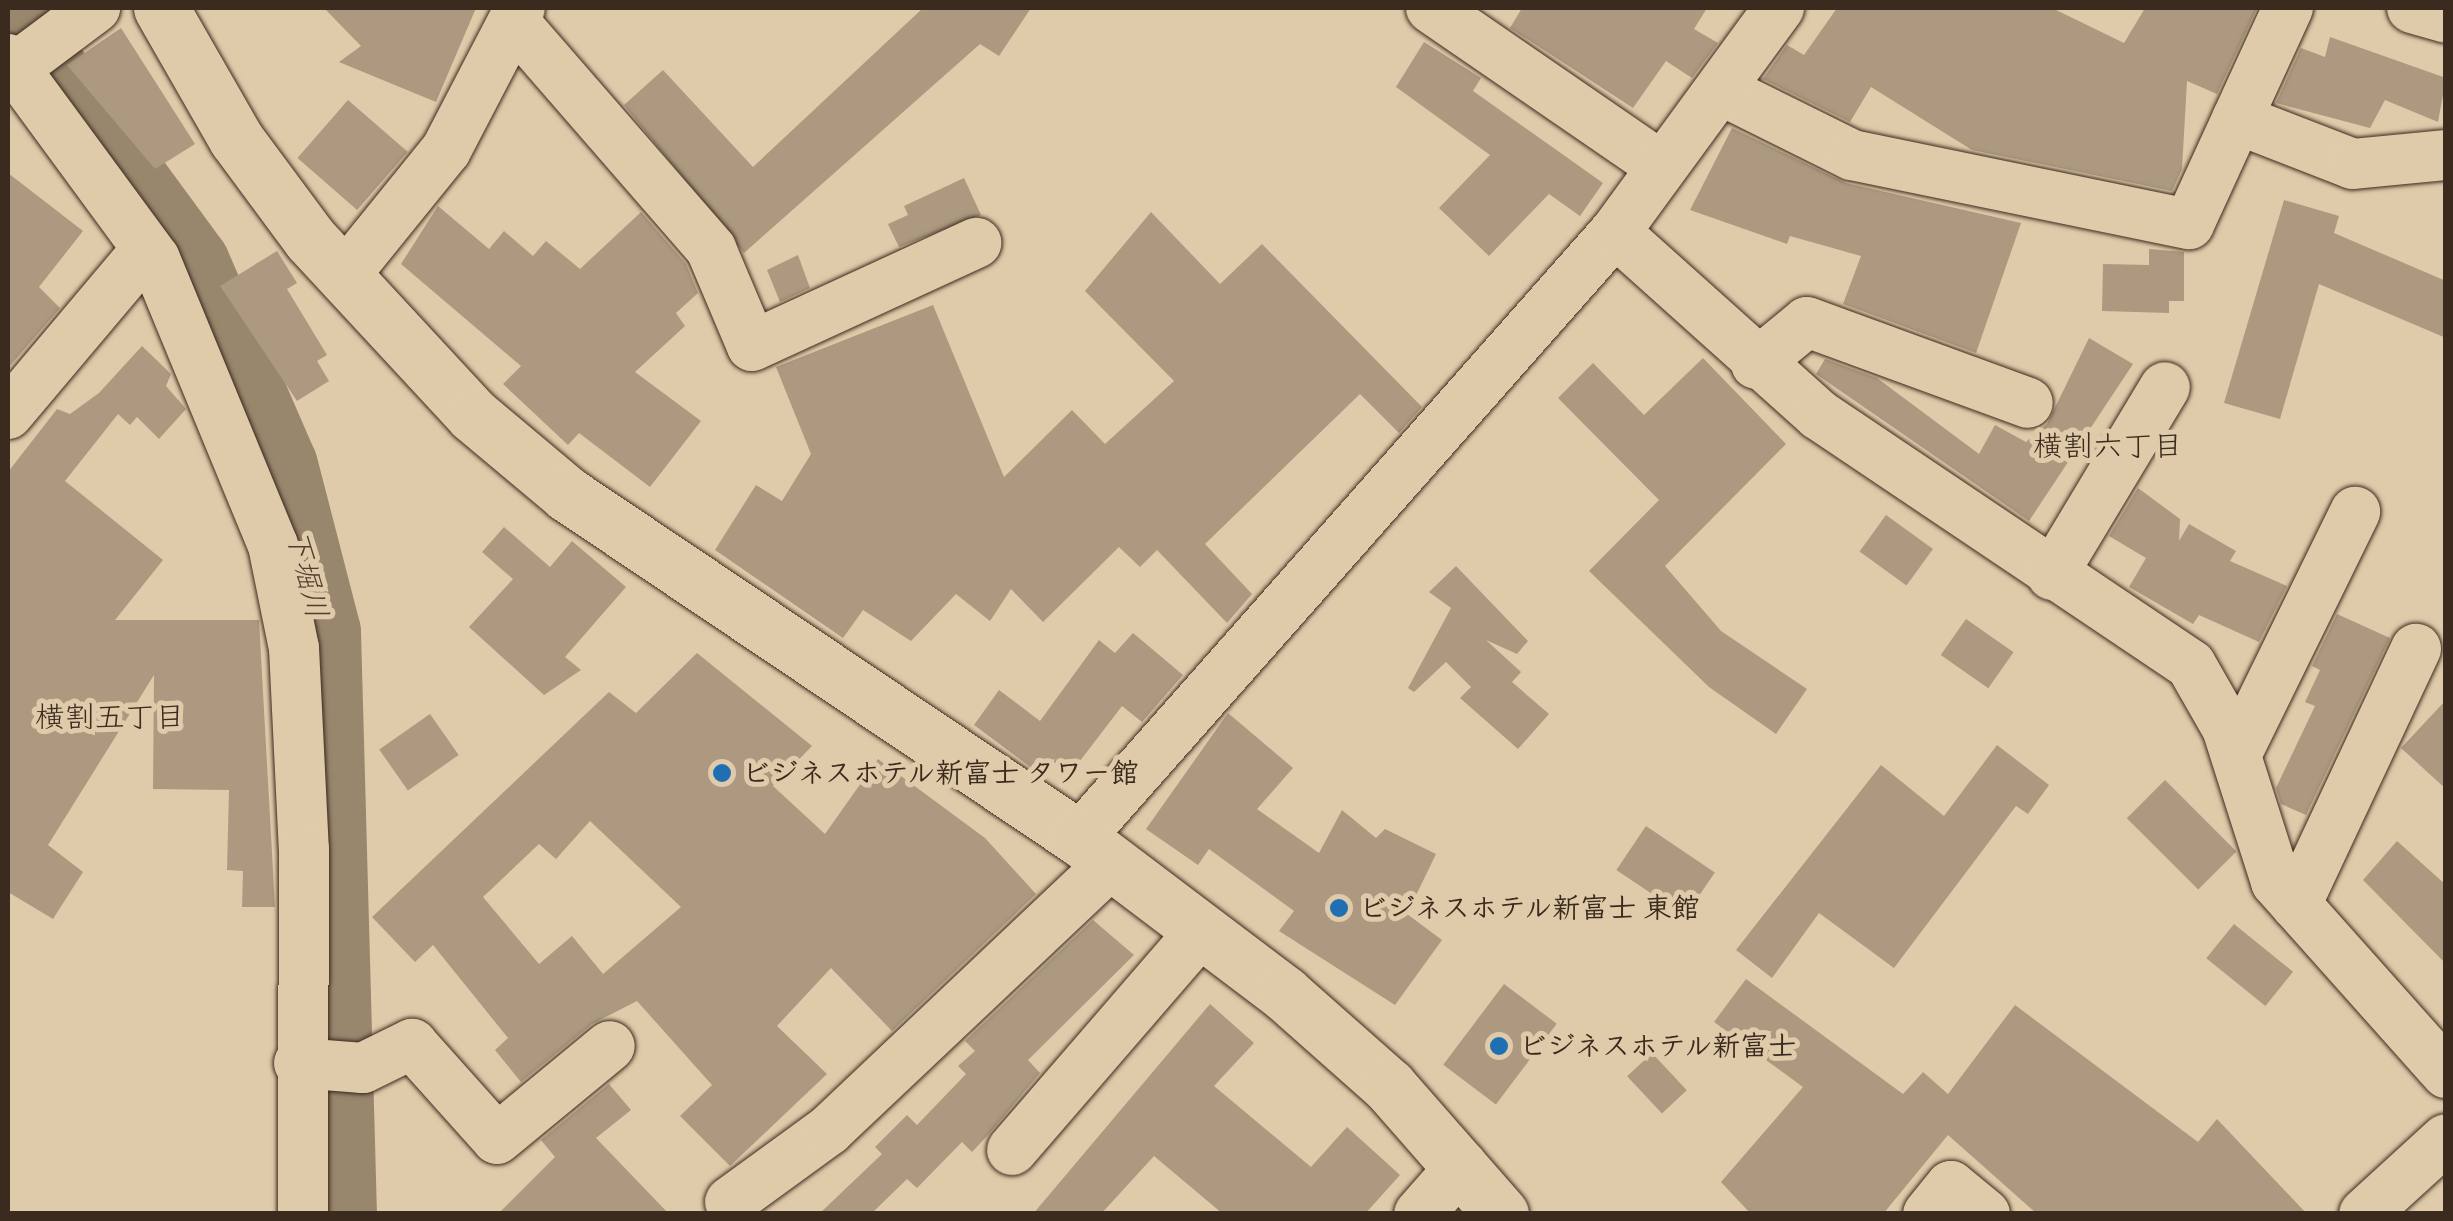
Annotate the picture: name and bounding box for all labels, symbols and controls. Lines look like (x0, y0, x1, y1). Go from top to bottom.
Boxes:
district label: 横割六丁目 (2033, 428, 2183, 464)
water label: 下堀川 (279, 526, 335, 622)
district label: 横割五丁目 (35, 699, 185, 735)
place label: ビジネスホテル新富士 タワー館 (742, 756, 1141, 790)
marker: ビジネスホテル新富士 タワー館 (711, 762, 733, 784)
place label: ビジネスホテル新富士 東館 (1359, 891, 1702, 925)
marker: ビジネスホテル新富士 東館 (1328, 897, 1350, 919)
place label: ビジネスホテル新富士 (1519, 1029, 1799, 1063)
marker: ビジネスホテル新富士 (1488, 1035, 1510, 1057)

